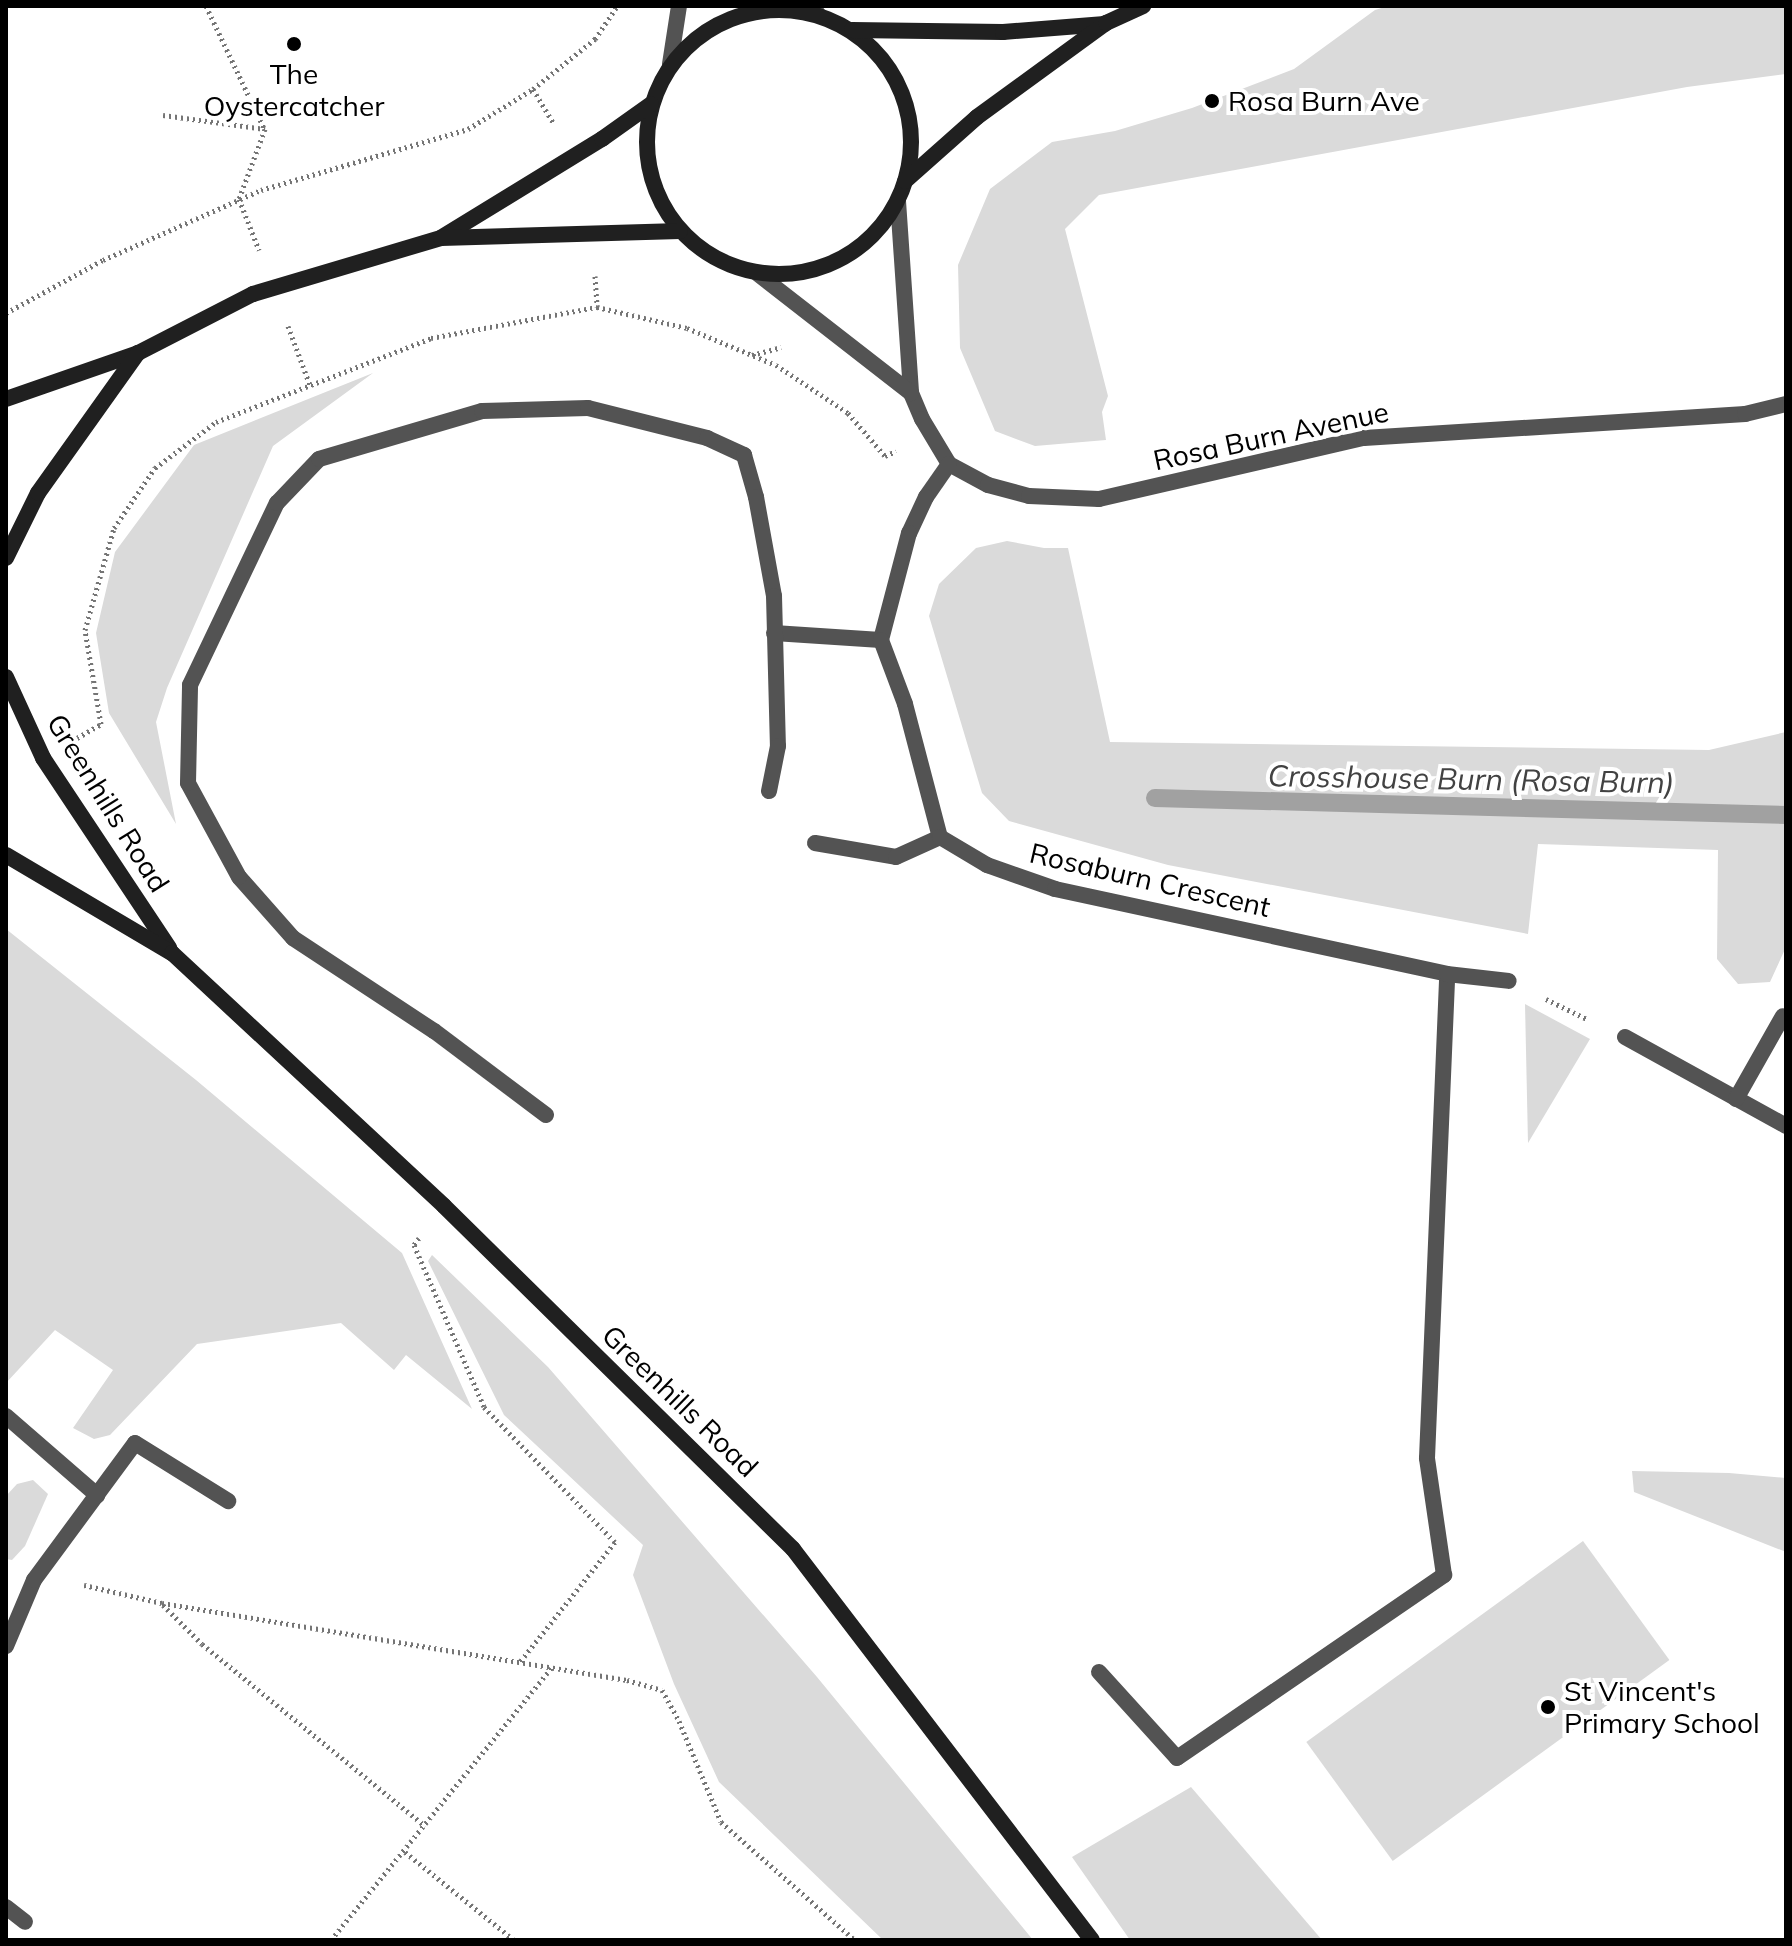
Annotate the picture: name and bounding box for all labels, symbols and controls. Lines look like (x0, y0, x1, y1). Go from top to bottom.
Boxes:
marker: The Oystercatcher (285, 35, 303, 53)
place label: The Oystercatcher (204, 57, 384, 123)
place label: Rosa Burn Ave (1228, 84, 1420, 118)
marker: Rosa Burn Ave (1203, 92, 1221, 110)
street label: Rosa Burn Avenue (1150, 395, 1392, 477)
street label: Greenhills Road (40, 708, 176, 898)
water label: Crosshouse Burn (Rosa Burn) (1267, 757, 1675, 801)
street label: Rosaburn Crescent (1026, 836, 1274, 924)
street label: Greenhills Road (595, 1318, 765, 1484)
place label: St Vincent's Primary School (1564, 1674, 1760, 1740)
marker: St Vincent's Primary School (1539, 1698, 1557, 1716)

